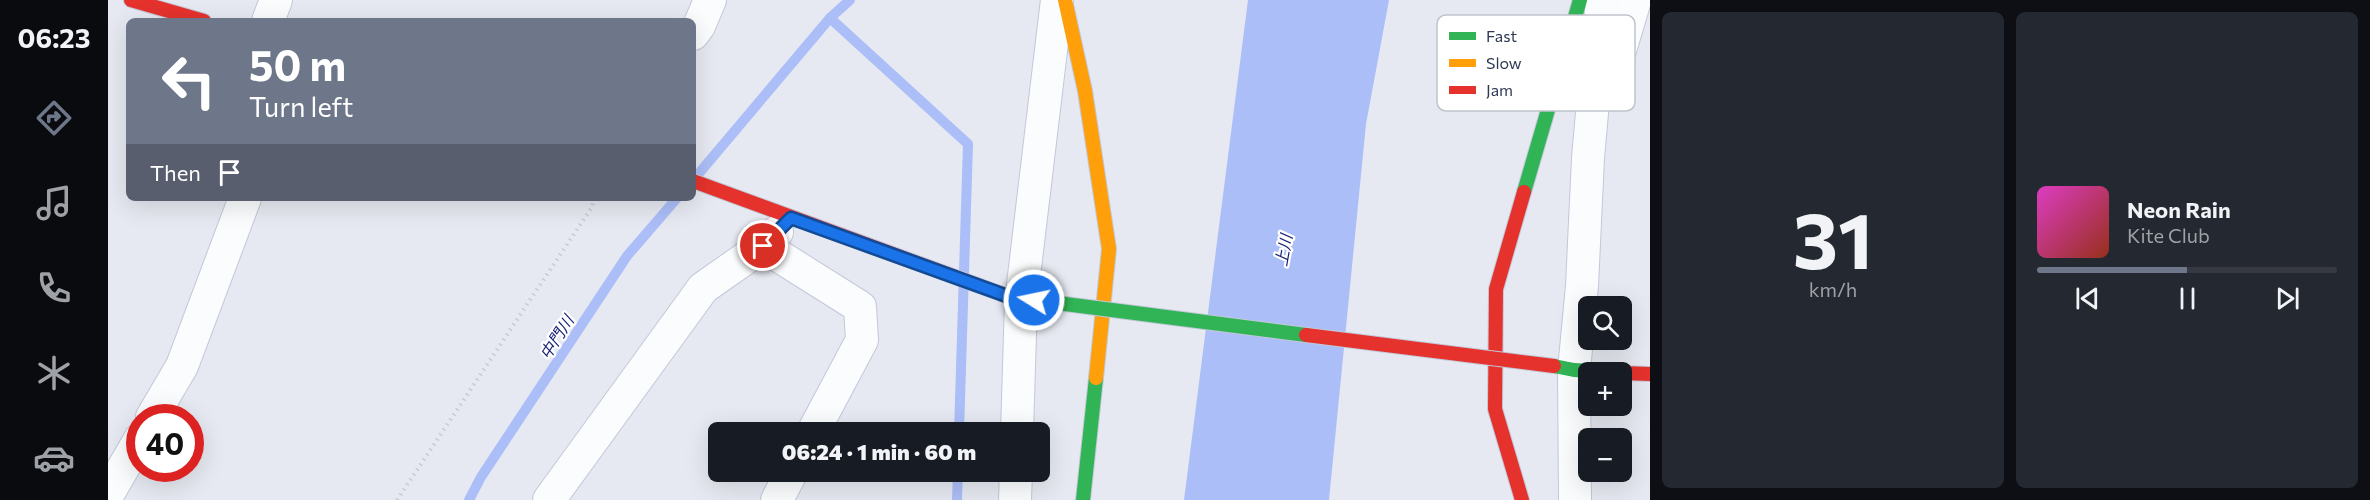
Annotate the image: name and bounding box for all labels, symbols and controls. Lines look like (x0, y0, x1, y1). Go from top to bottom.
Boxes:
legend (1437, 15, 1635, 111)
text: 06:23 (18, 21, 90, 54)
text: Fast (1486, 26, 1517, 45)
text: 50 m (249, 38, 346, 90)
icon: left (150, 42, 228, 120)
text: Slow (1486, 53, 1522, 72)
text: Jam (1486, 80, 1513, 99)
text: Turn left (249, 90, 353, 123)
icon: directions (33, 97, 75, 139)
icon: arrive (213, 156, 246, 189)
text: Then (150, 159, 201, 186)
icon: music (33, 182, 75, 224)
text: 31 (1793, 190, 1873, 285)
text: Neon Rain (2127, 196, 2231, 223)
pin (737, 220, 788, 271)
text: Kite Club (2127, 223, 2210, 247)
icon: arrive (746, 229, 779, 262)
water label: 上川 (1271, 231, 1295, 267)
icon: phone (33, 267, 75, 309)
position arrow (1002, 268, 1066, 332)
text: km/h (1809, 277, 1857, 301)
icon: previous (2071, 282, 2104, 315)
icon: pause (2171, 282, 2204, 315)
icon: next (2271, 282, 2304, 315)
map controls (1578, 296, 1632, 482)
button: search (1578, 296, 1632, 350)
water label: 中門川 (535, 310, 578, 362)
icon: climate (33, 352, 75, 394)
button: + (1578, 362, 1632, 416)
speed limit sign: 40 (126, 404, 204, 482)
button: − (1578, 428, 1632, 482)
icon: car (33, 437, 75, 479)
text: 06:24 · 1 min · 60 m (782, 438, 976, 465)

